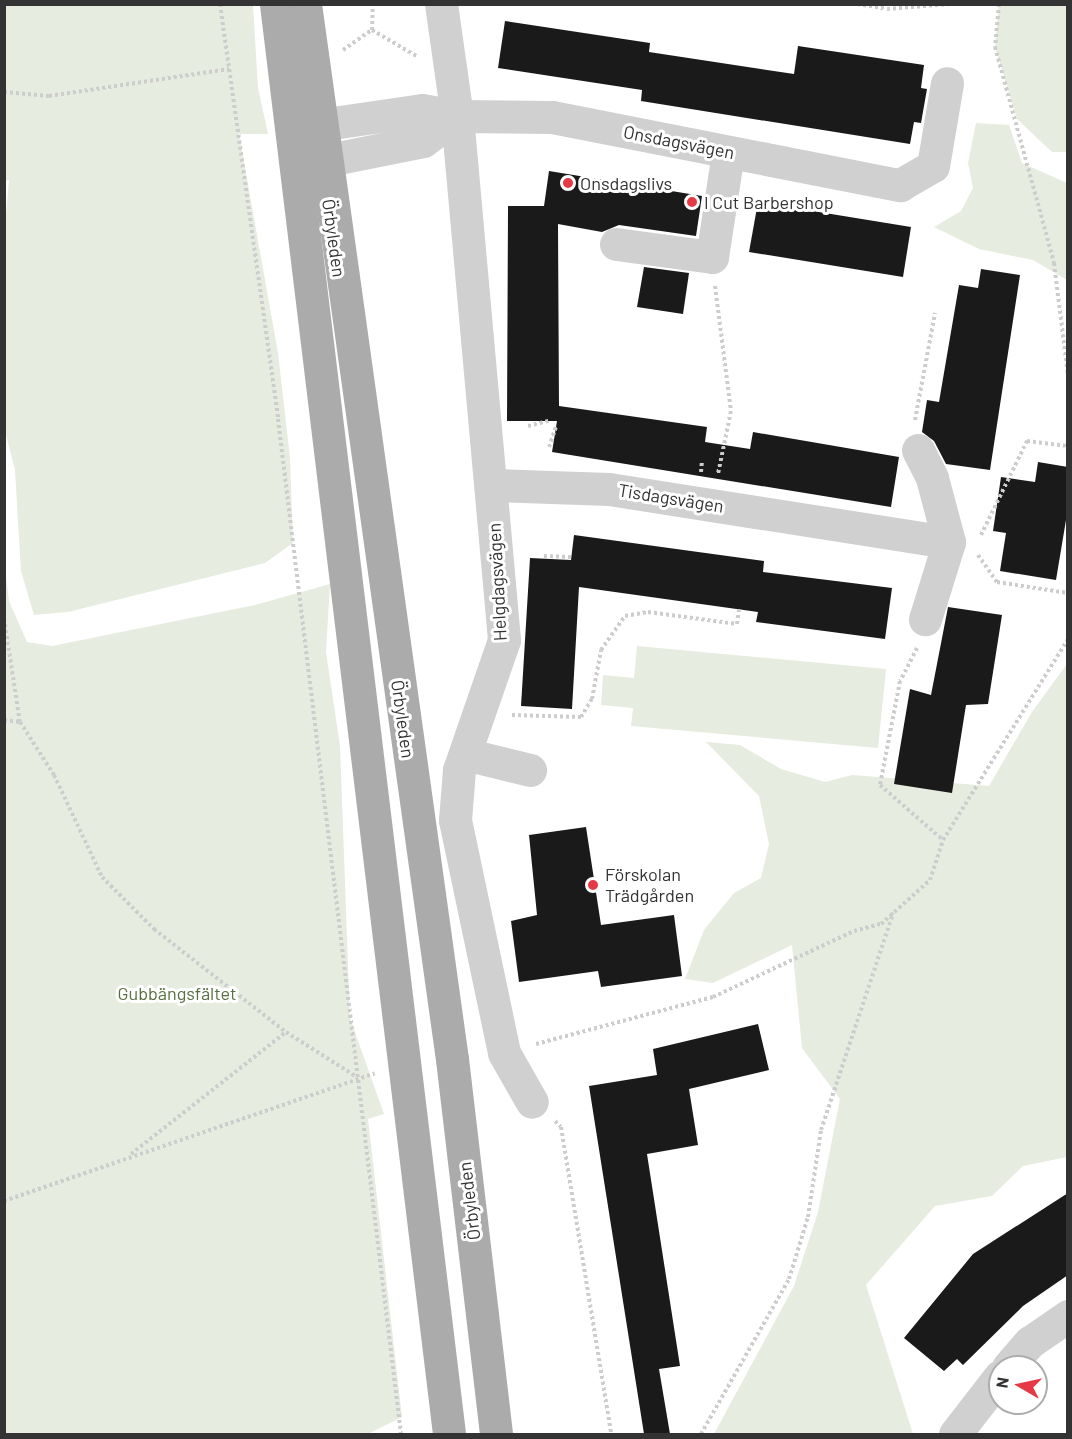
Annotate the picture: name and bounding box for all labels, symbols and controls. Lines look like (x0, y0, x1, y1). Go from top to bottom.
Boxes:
street label: Onsdagsvägen (622, 121, 736, 163)
place label: Onsdagslivs (580, 172, 672, 194)
marker: Onsdagslivs (561, 176, 575, 190)
place label: I Cut Barbershop (704, 191, 834, 213)
marker: I Cut Barbershop (685, 195, 699, 209)
street label: Örbyleden (318, 198, 350, 278)
street label: Tisdagsvägen (617, 479, 725, 517)
street label: Helgdagsvägen (483, 522, 511, 642)
street label: Örbyleden (387, 679, 419, 759)
place label: Förskolan Trädgården (605, 864, 694, 906)
marker: Förskolan Trädgården (586, 878, 600, 892)
park label: Gubbängsfältet (117, 982, 237, 1004)
street label: Örbyleden (453, 1161, 485, 1241)
north arrow (988, 1355, 1048, 1415)
text: N (991, 1376, 1012, 1389)

